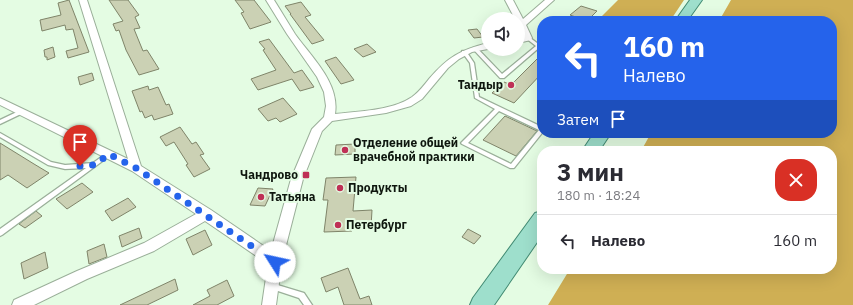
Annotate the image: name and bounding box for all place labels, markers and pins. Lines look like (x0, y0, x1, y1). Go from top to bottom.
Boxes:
place label: Тандыр (458, 77, 503, 92)
marker: Тандыр (506, 80, 516, 90)
pin (63, 125, 97, 166)
place label: Отделение общей врачебной практики (353, 135, 475, 164)
marker: Отделение общей врачебной практики (340, 145, 350, 155)
place label: Чандрово (240, 167, 298, 182)
marker: Чандрово (301, 170, 311, 180)
place label: Продукты (348, 180, 407, 195)
marker: Продукты (335, 183, 345, 193)
place label: Татьяна (269, 189, 316, 204)
marker: Татьяна (256, 192, 266, 202)
place label: Петербург (346, 217, 407, 232)
marker: Петербург (333, 220, 343, 230)

